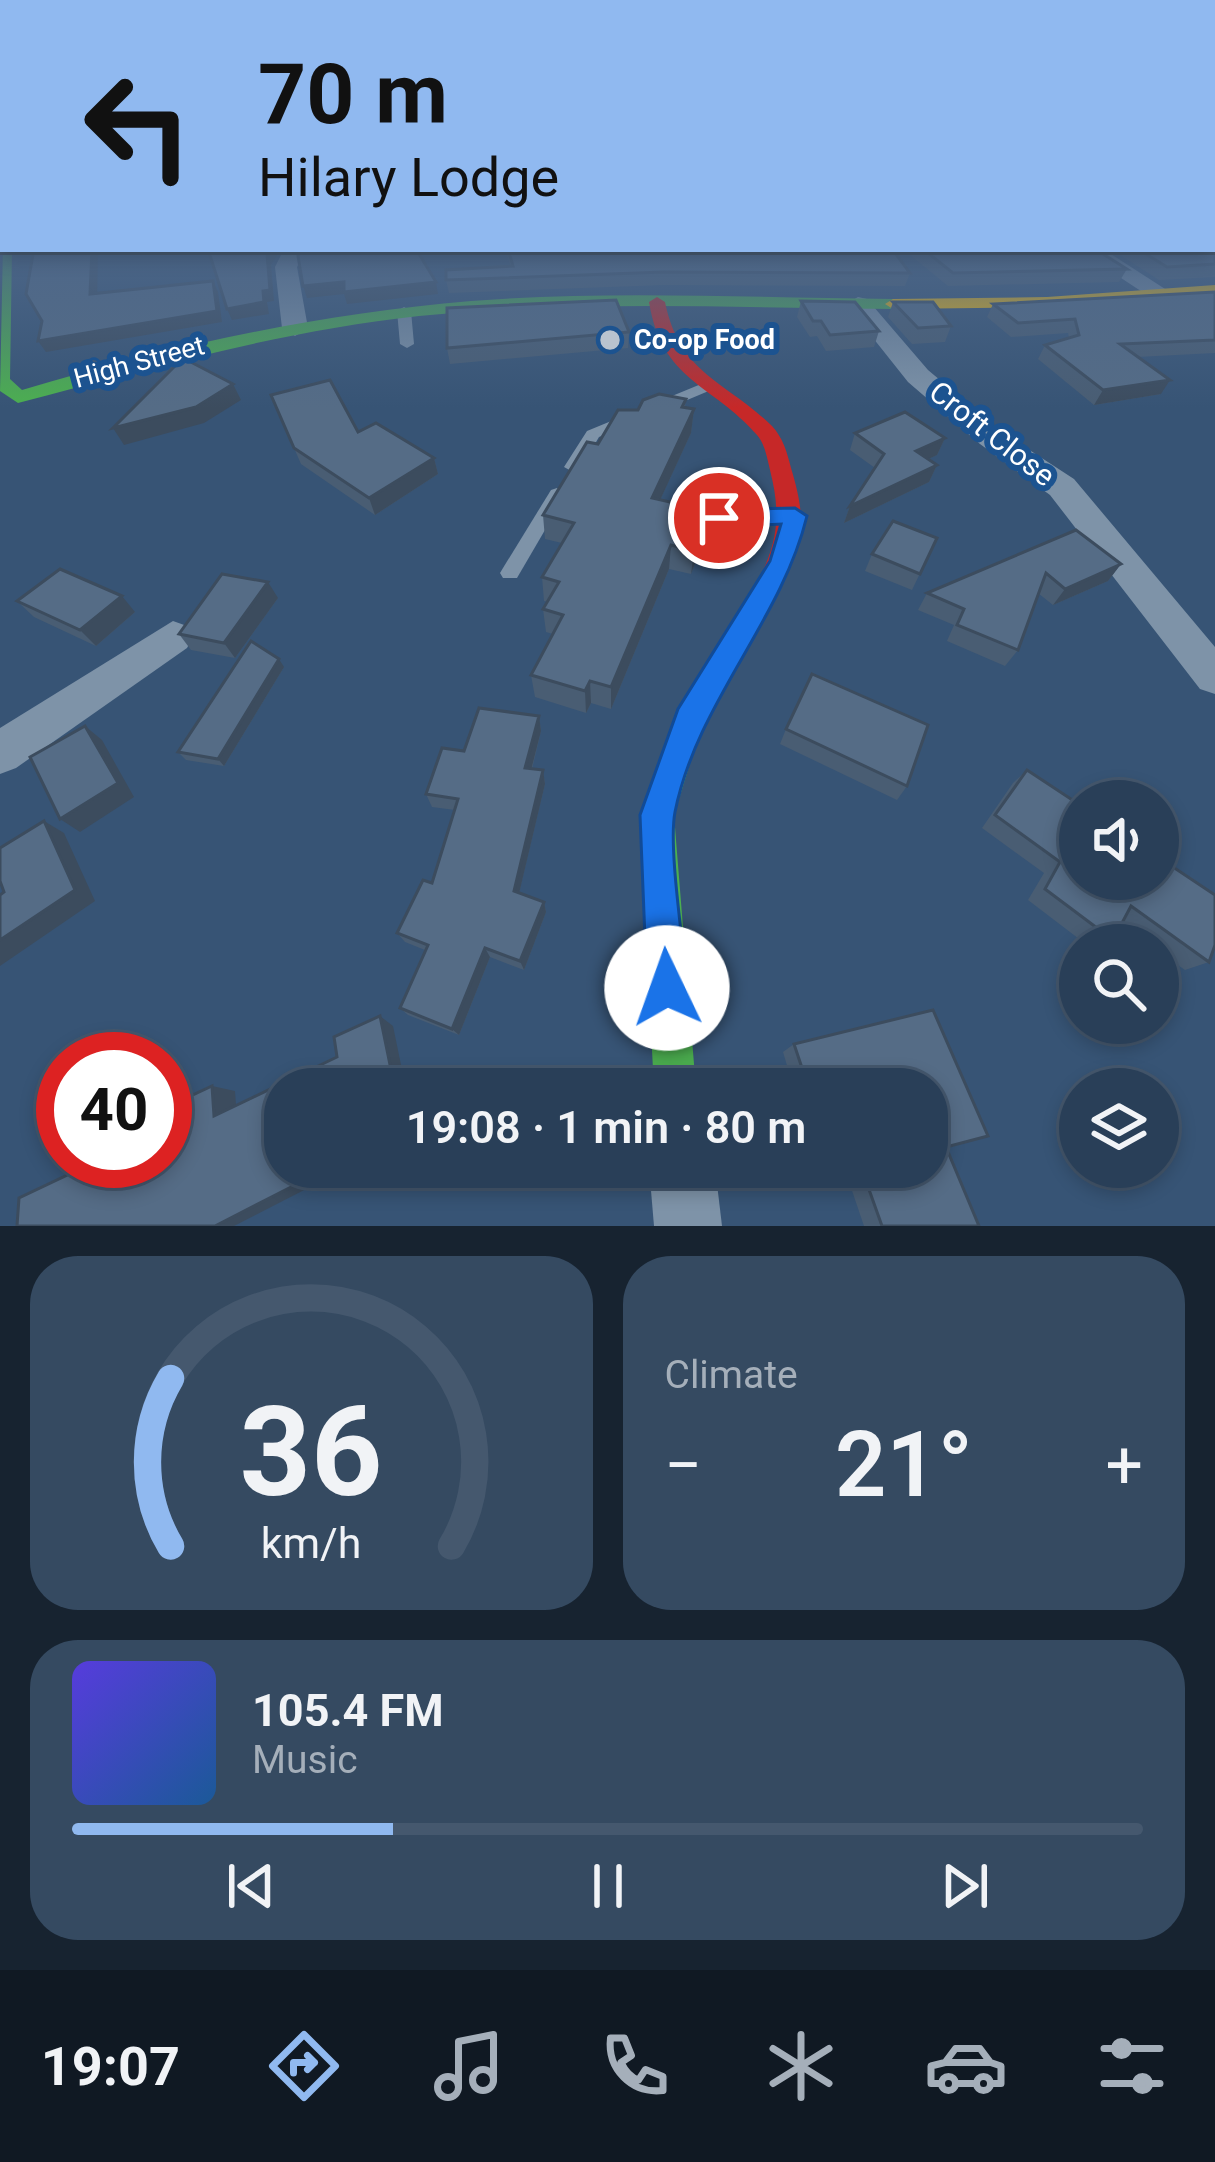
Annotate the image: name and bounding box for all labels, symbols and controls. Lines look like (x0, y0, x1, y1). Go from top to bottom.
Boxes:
text: 70 m (258, 45, 448, 144)
icon: left (60, 48, 216, 204)
text: Hilary Lodge (258, 146, 559, 209)
place label: Co-op Food (634, 324, 775, 356)
marker: Co-op Food (597, 327, 623, 353)
street label: High Street (70, 329, 208, 395)
street label: Croft Close (923, 374, 1062, 493)
pin (668, 467, 770, 569)
icon: arrive (686, 485, 752, 551)
map controls (1059, 780, 1179, 1188)
button: sound (1059, 780, 1179, 900)
button: search (1059, 924, 1179, 1044)
position arrow (604, 925, 730, 1051)
speed limit sign: 40 (36, 1032, 192, 1188)
button: layers (1059, 1068, 1179, 1188)
text: 19:08 · 1 min · 80 m (406, 1101, 806, 1154)
text: Climate (665, 1352, 798, 1398)
text: 36 (240, 1379, 383, 1525)
text: 21° (835, 1413, 973, 1518)
text: − (665, 1427, 702, 1504)
text: + (1106, 1427, 1143, 1504)
text: km/h (261, 1518, 362, 1568)
text: 105.4 FM (252, 1684, 444, 1737)
text: Music (252, 1737, 358, 1783)
icon: previous (218, 1853, 284, 1919)
icon: pause (575, 1853, 641, 1919)
icon: next (932, 1853, 998, 1919)
icon: directions (262, 2024, 346, 2108)
icon: music (427, 2024, 511, 2108)
icon: phone (593, 2024, 677, 2108)
icon: climate (759, 2024, 843, 2108)
icon: car (924, 2024, 1008, 2108)
icon: filters (1090, 2024, 1174, 2108)
text: 19:07 (41, 2035, 180, 2098)

